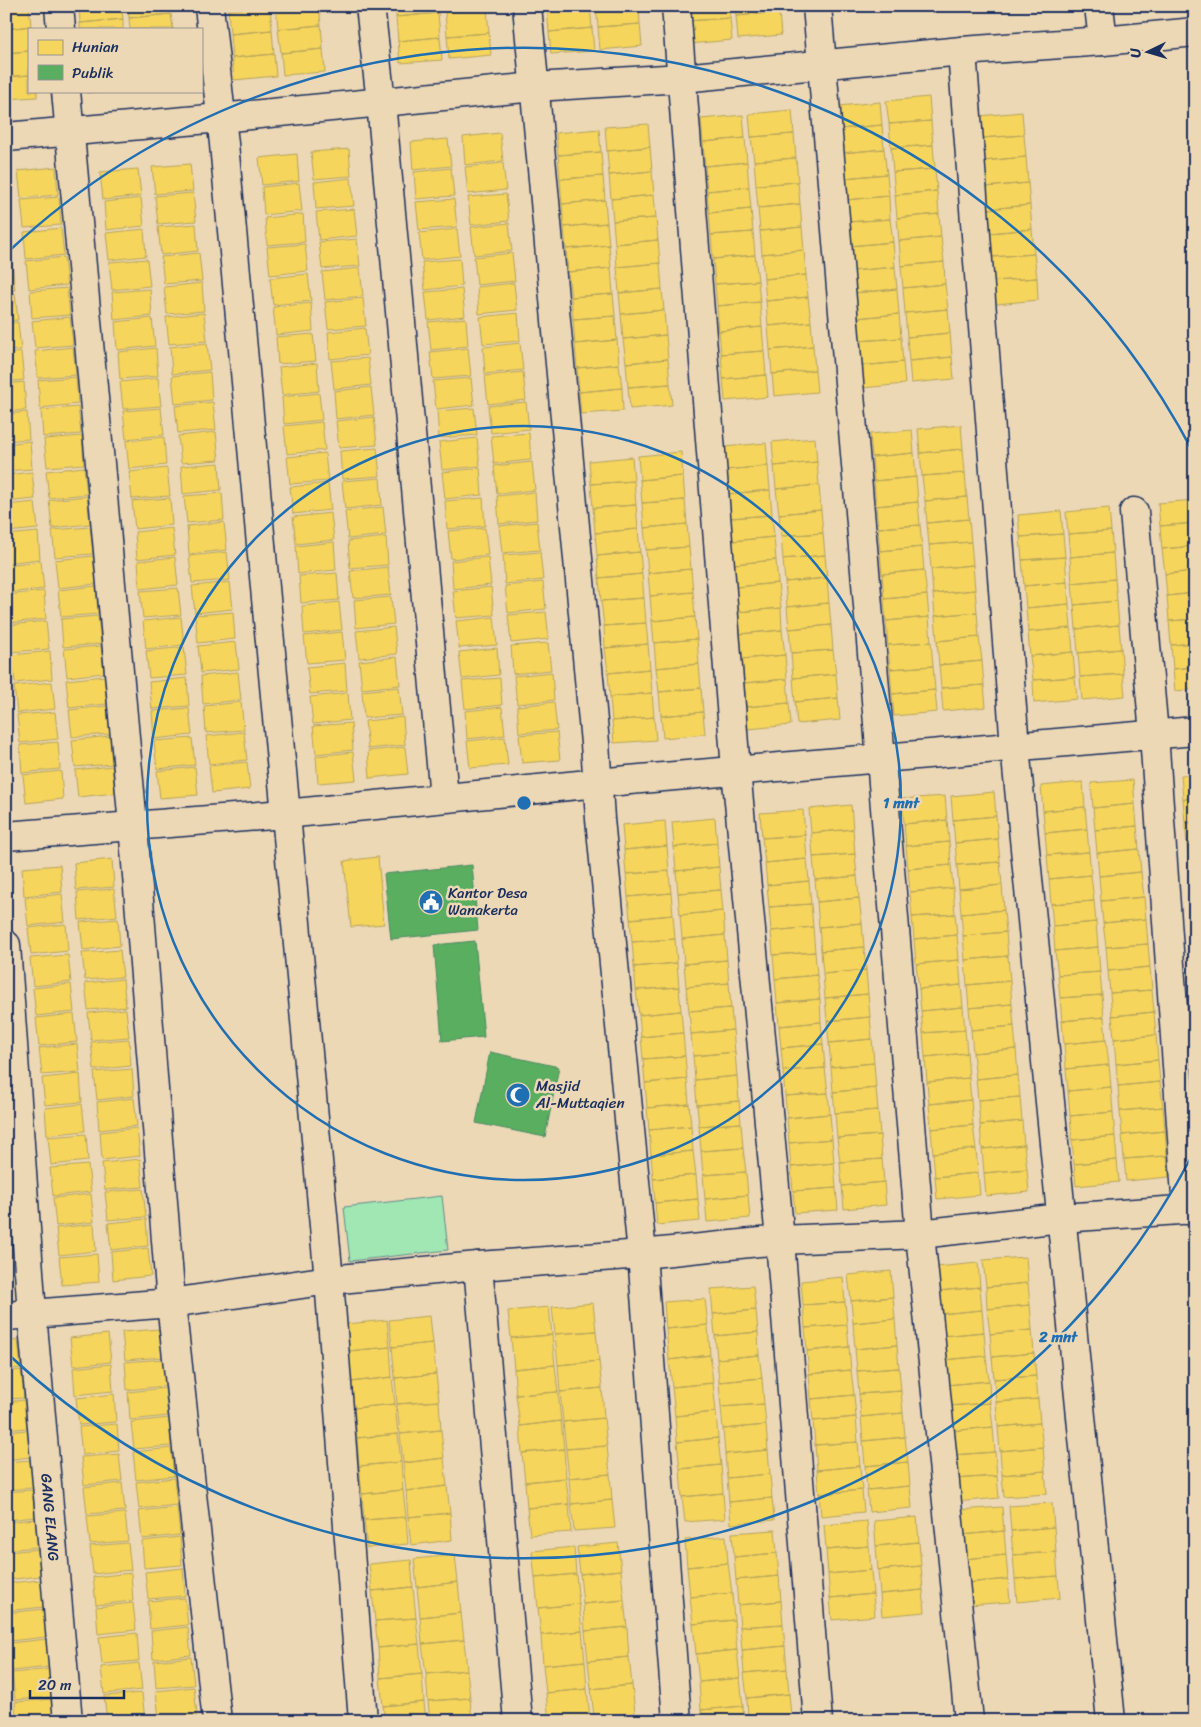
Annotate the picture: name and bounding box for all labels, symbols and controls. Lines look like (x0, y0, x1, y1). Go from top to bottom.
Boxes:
legend (28, 28, 202, 92)
north arrow (1124, 28, 1174, 78)
text: Hunian (72, 34, 119, 60)
text: U (1123, 47, 1148, 59)
text: Publik (72, 60, 114, 86)
text: 1 mnt (883, 790, 920, 816)
centre of rings (515, 794, 533, 812)
place label: Kantor Desa Wanakerta (448, 880, 528, 923)
public building icon: Kantor Desa Wanakerta (418, 889, 444, 915)
place label: Masjid Al-Muttaqien (535, 1073, 625, 1116)
mosque icon: Masjid Al-Muttaqien (505, 1082, 531, 1108)
text: 2 mnt (1038, 1324, 1078, 1350)
street label: GANG ELANG (33, 1472, 67, 1562)
scale bar (30, 1667, 124, 1699)
text: 20 m (38, 1672, 72, 1698)

